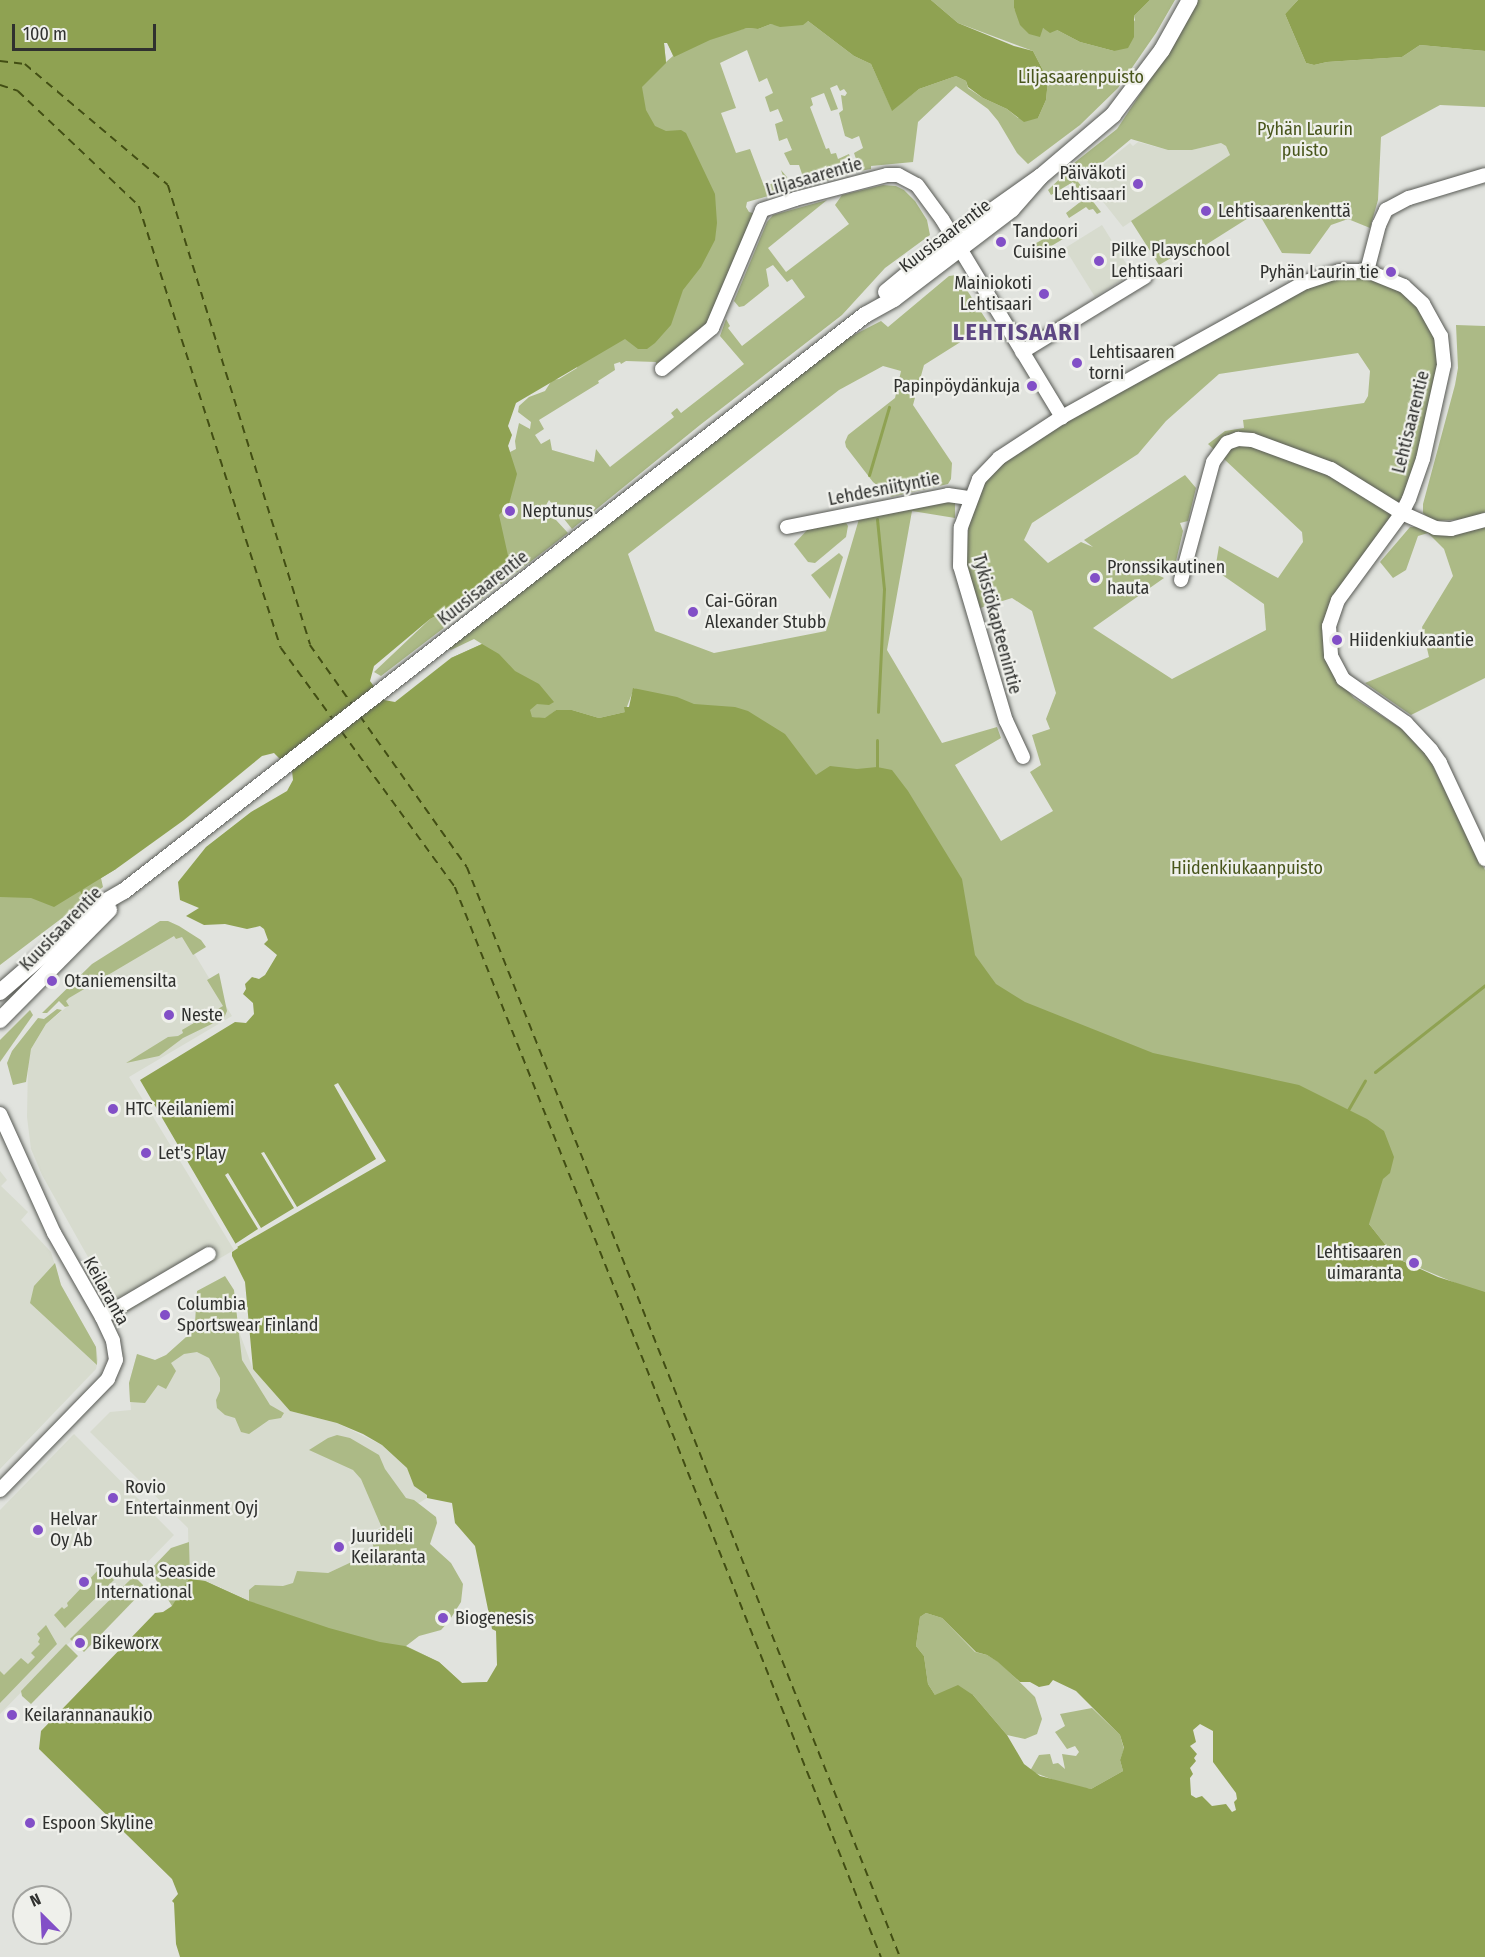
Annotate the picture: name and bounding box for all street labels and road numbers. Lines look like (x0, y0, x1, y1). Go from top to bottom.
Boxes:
street label: Liljasaarentie (763, 153, 865, 201)
street label: Kuusisaarentie (895, 195, 995, 277)
street label: Lehtisaarentie (1388, 368, 1434, 476)
street label: Lehdesniityntie (826, 468, 942, 510)
street label: Kuusisaarentie (433, 546, 533, 630)
street label: Tykistökapteenintie (968, 552, 1026, 696)
street label: Kuusisaarentie (15, 882, 107, 976)
street label: Keilaranta (78, 1253, 134, 1329)

